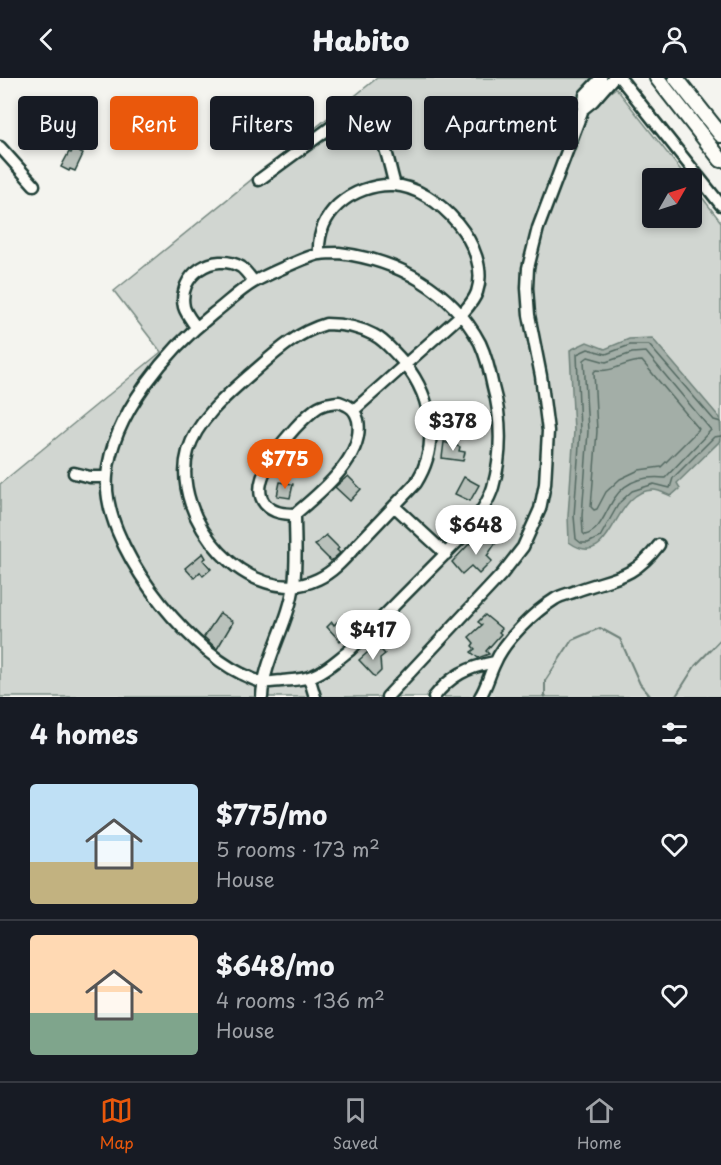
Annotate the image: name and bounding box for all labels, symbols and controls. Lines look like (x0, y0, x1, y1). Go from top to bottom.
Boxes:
text: Habito (312, 19, 409, 60)
icon: back (30, 23, 63, 56)
icon: person (658, 23, 691, 56)
chip: Buy (18, 96, 98, 150)
chip: Rent (110, 96, 198, 150)
chip: Filters (210, 96, 314, 150)
chip: New (326, 96, 412, 150)
chip: Apartment (424, 96, 578, 150)
north arrow (642, 168, 702, 228)
map controls (642, 168, 702, 228)
pin: $378 (417, 401, 489, 452)
text: $378 (429, 405, 477, 435)
pin: $775 (249, 439, 321, 490)
text: $775 (261, 443, 309, 473)
pin: $648 (440, 505, 512, 556)
text: $648 (449, 509, 503, 539)
pin: $417 (337, 610, 409, 661)
text: $417 (350, 614, 396, 644)
text: 4 homes (30, 714, 138, 753)
icon: filters (658, 717, 691, 750)
text: $775/mo (216, 795, 327, 834)
icon: home (78, 808, 150, 880)
icon: heart (658, 828, 691, 861)
text: 5 rooms · 173 m² (216, 834, 380, 864)
text: House (216, 864, 275, 894)
text: $648/mo (216, 946, 335, 985)
icon: home (78, 959, 150, 1031)
icon: heart (658, 979, 691, 1012)
text: 4 rooms · 136 m² (216, 985, 385, 1015)
text: House (216, 1015, 275, 1045)
tab: Map (99, 1094, 134, 1154)
tab: Saved (333, 1094, 378, 1154)
tab: Home (577, 1094, 622, 1154)

